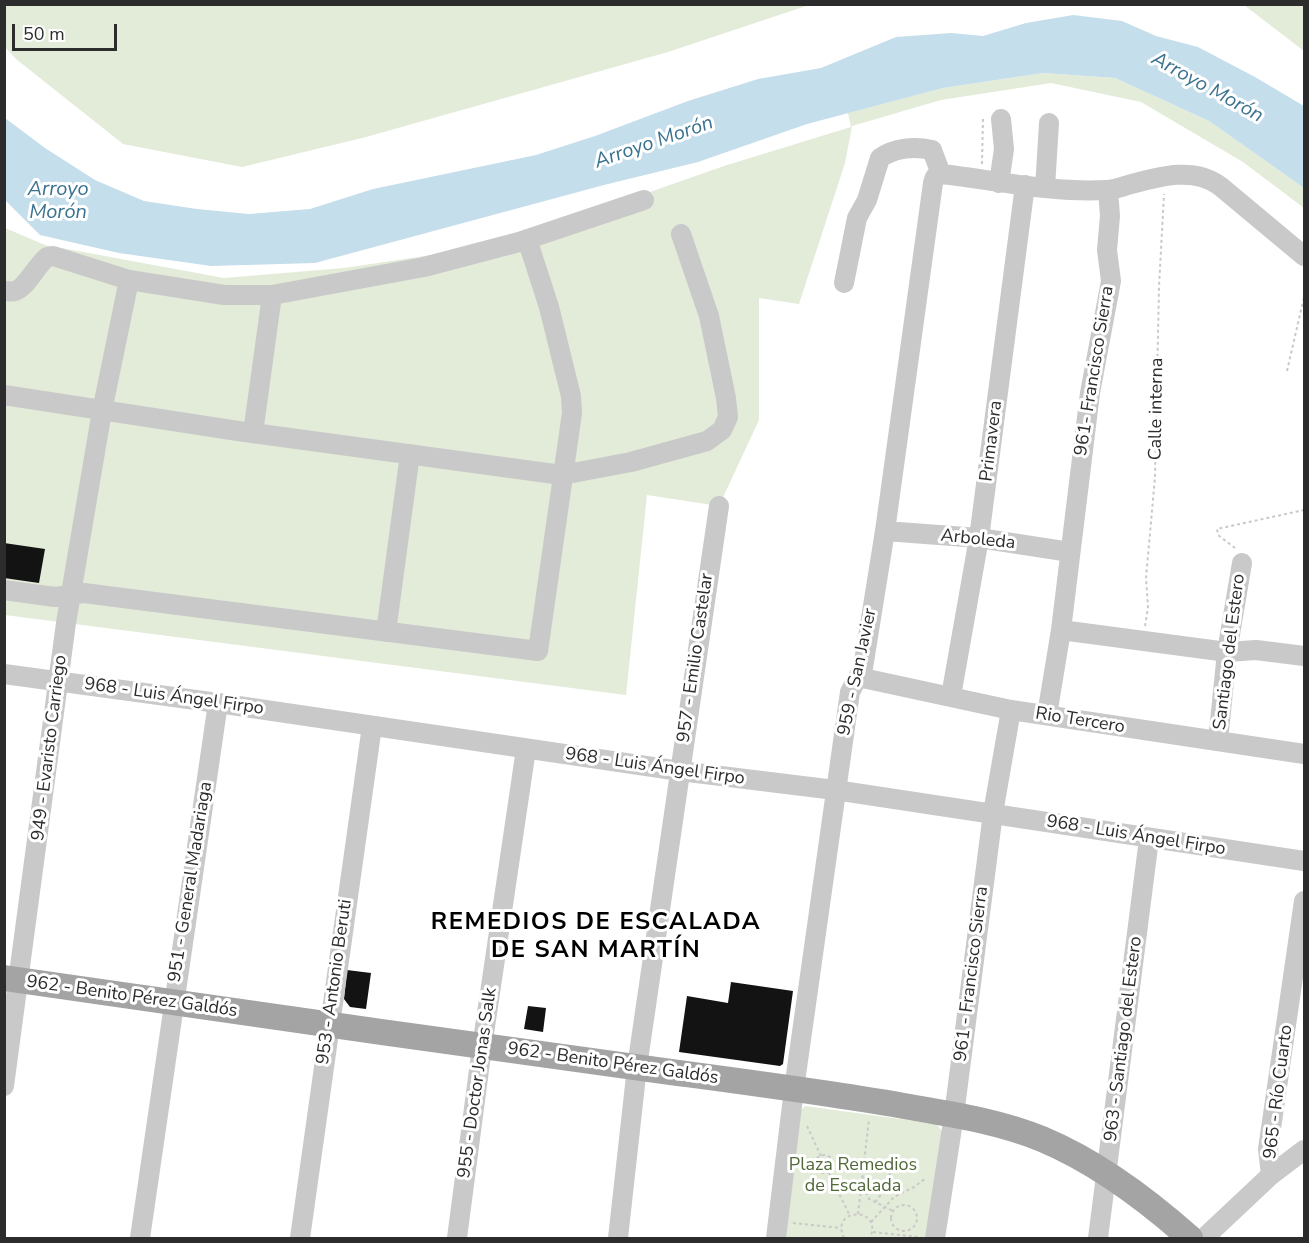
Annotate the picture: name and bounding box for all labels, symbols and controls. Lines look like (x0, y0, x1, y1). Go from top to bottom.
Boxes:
scale bar (15, 12, 120, 50)
text: 50 m (23, 22, 65, 46)
water label: Arroyo Morón (1147, 47, 1267, 129)
water label: Arroyo Morón (592, 111, 716, 175)
water label: Arroyo Morón (28, 178, 88, 225)
street label: 961- Francisco Sierra (1071, 285, 1119, 457)
street label: Calle interna (1145, 358, 1169, 460)
street label: Primavera (976, 399, 1008, 483)
street label: Arboleda (940, 525, 1016, 555)
street label: 957 - Emilio Castelar (673, 572, 719, 744)
street label: Santiago del Estero (1210, 573, 1250, 731)
street label: 959 - San Javier (834, 606, 882, 738)
street label: 949 - Evaristo Carriego (28, 654, 72, 842)
street label: 968 - Luis Ángel Firpo (83, 674, 265, 720)
street label: Rio Tercero (1034, 703, 1126, 739)
street label: 968 - Luis Ángel Firpo (564, 744, 746, 790)
street label: 951 - General Madariaga (164, 780, 218, 984)
street label: 968 - Luis Ángel Firpo (1045, 811, 1227, 861)
street label: 961 - Francisco Sierra (951, 885, 993, 1063)
street label: 953 - Antonio Beruti (313, 898, 357, 1066)
district label: REMEDIOS DE ESCALADA DE SAN MARTÍN (431, 909, 761, 965)
street label: 963 - Santiago del Estero (1101, 935, 1147, 1143)
street label: 962 - Benito Pérez Galdós (25, 972, 239, 1022)
street label: 955 - Doctor Jonas Salk (454, 986, 502, 1180)
street label: 965 - Río Cuarto (1260, 1024, 1298, 1160)
street label: 962 - Benito Pérez Galdós (506, 1039, 720, 1089)
park label: Plaza Remedios de Escalada (789, 1155, 917, 1198)

